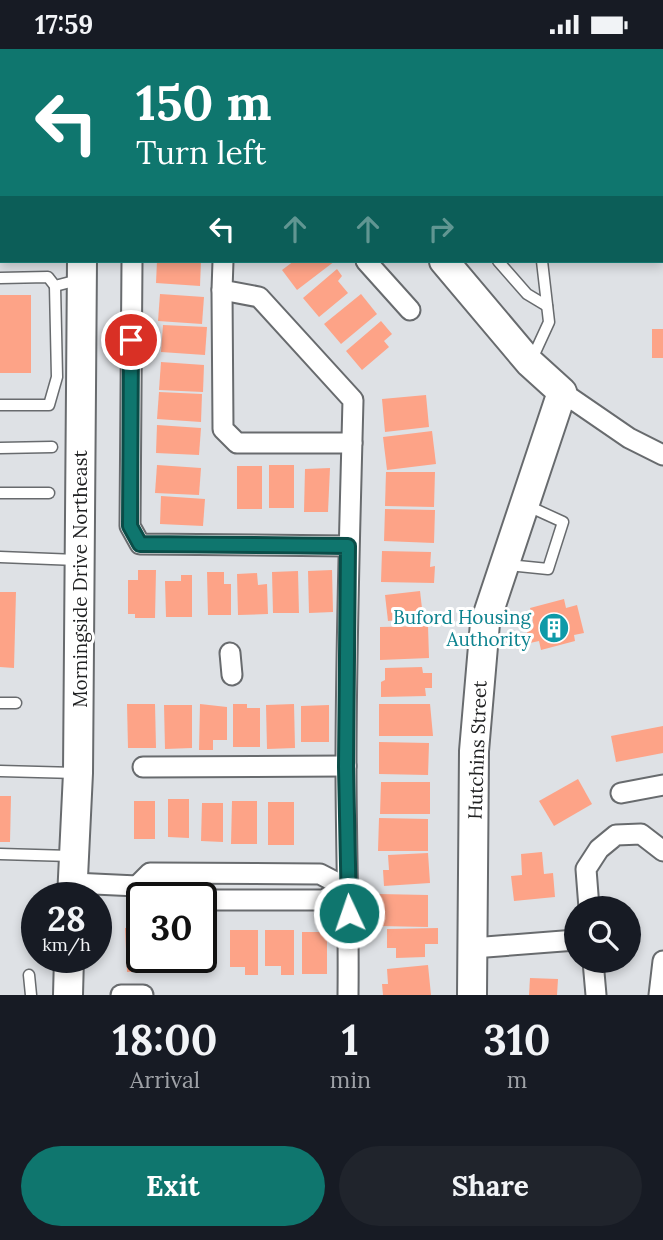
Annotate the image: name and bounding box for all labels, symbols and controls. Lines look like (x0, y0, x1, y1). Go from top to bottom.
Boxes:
text: 17:59 (35, 8, 93, 41)
text: 150 m (136, 71, 272, 133)
icon: left (21, 77, 112, 168)
text: Turn left (136, 132, 266, 173)
icon: left (203, 210, 241, 248)
icon: ahead (276, 210, 314, 248)
icon: ahead (349, 210, 387, 248)
icon: right (422, 210, 460, 248)
pin (101, 310, 161, 370)
icon: arrive (112, 321, 150, 359)
street label: Morningside Drive Northeast (68, 450, 92, 708)
place label: Buford Housing Authority (393, 605, 531, 651)
building icon: Buford Housing Authority (537, 611, 571, 645)
street label: Hutchins Street (463, 679, 491, 820)
position arrow (312, 876, 386, 950)
speed limit sign: 30 (126, 882, 217, 973)
text: 28 (47, 896, 86, 941)
map controls (564, 896, 641, 973)
button: search (564, 896, 641, 973)
text: km/h (42, 933, 91, 956)
text: 18:00 (112, 1013, 217, 1067)
text: 1 (342, 1013, 359, 1067)
text: 310 (483, 1013, 551, 1067)
text: Arrival (130, 1065, 200, 1094)
text: min (330, 1065, 371, 1094)
text: m (507, 1065, 527, 1094)
button: Exit (21, 1146, 325, 1226)
button: Share (339, 1146, 642, 1226)

